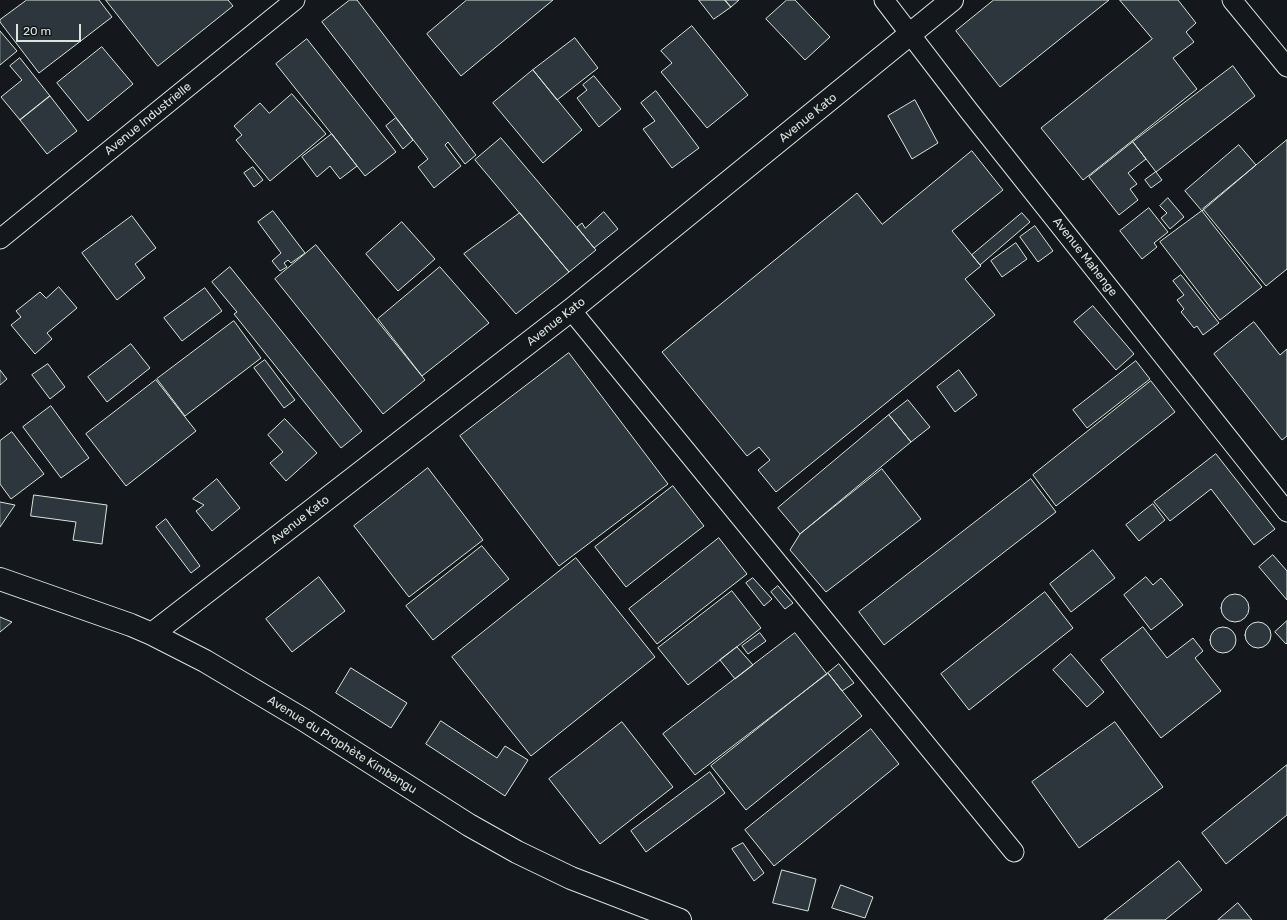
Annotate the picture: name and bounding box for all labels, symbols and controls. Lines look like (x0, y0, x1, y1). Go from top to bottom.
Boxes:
scale bar (18, 16, 83, 42)
text: 20 m (23, 24, 51, 38)
street label: Avenue Industrielle (102, 80, 194, 158)
street label: Avenue Kato (776, 90, 840, 146)
street label: Avenue Mahenge (1050, 215, 1120, 299)
street label: Avenue Kato (524, 295, 588, 349)
street label: Avenue Kato (268, 493, 332, 547)
street label: Avenue du Prophète Kimbangu (265, 693, 419, 797)

